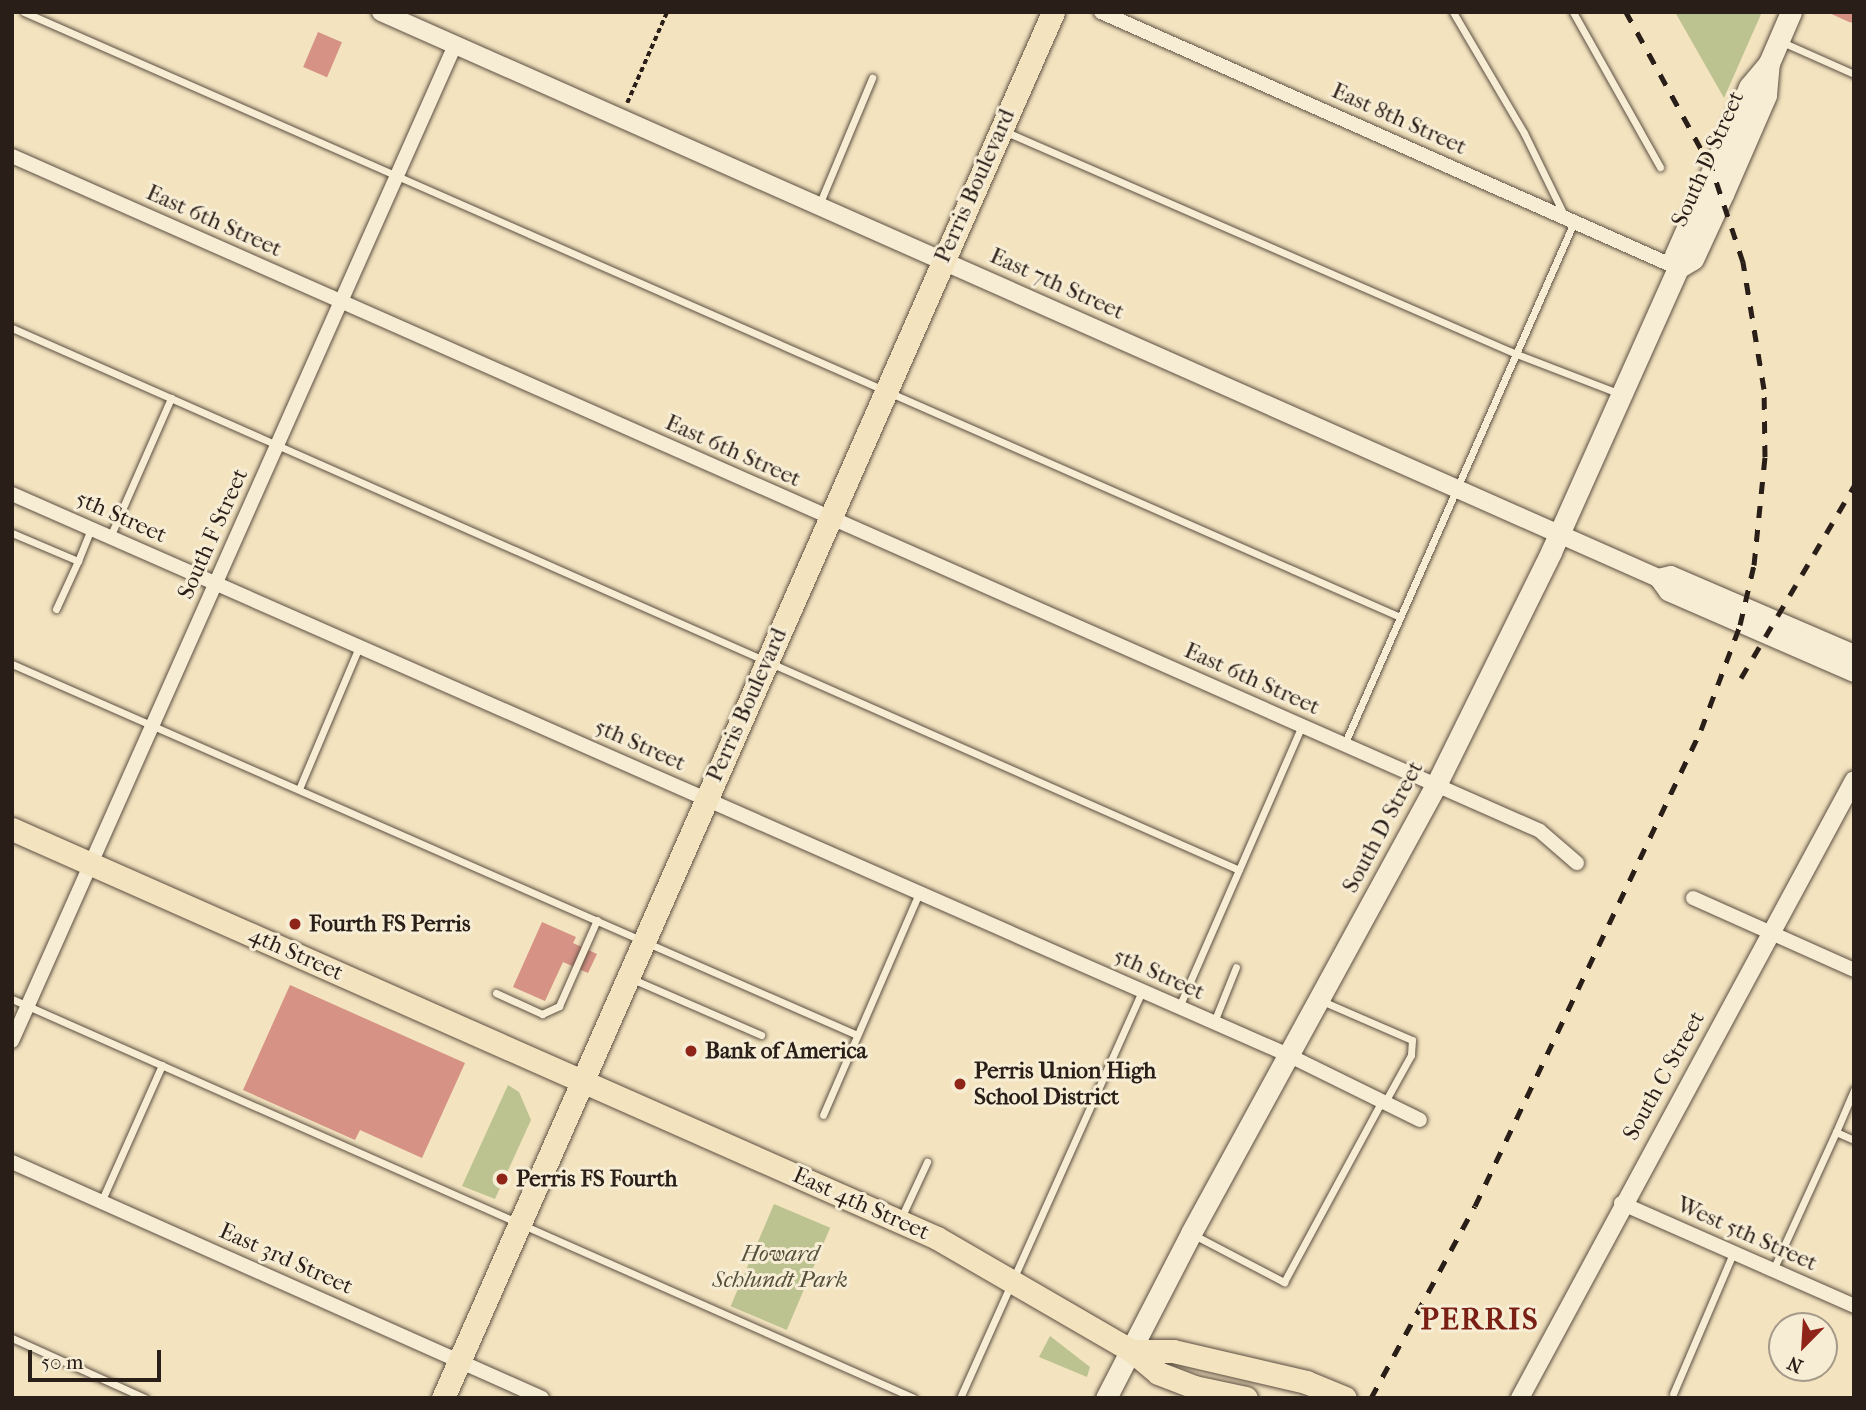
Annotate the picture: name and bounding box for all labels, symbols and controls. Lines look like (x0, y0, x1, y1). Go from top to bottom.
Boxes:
street label: East 8th Street (1327, 77, 1471, 161)
street label: South D Street (1666, 87, 1750, 231)
street label: Perris Boulevard (929, 105, 1021, 267)
street label: East 6th Street (142, 179, 286, 263)
street label: East 7th Street (986, 242, 1128, 326)
street label: East 6th Street (661, 409, 805, 493)
street label: South F Street (172, 464, 254, 604)
street label: 5th Street (71, 485, 171, 549)
street label: Perris Boulevard (701, 624, 793, 786)
street label: East 6th Street (1180, 637, 1324, 721)
street label: 5th Street (590, 713, 690, 777)
street label: South D Street (1337, 756, 1429, 898)
place label: Fourth FS Perris (309, 910, 470, 938)
marker: Fourth FS Perris (287, 916, 303, 932)
street label: 4th Street (245, 921, 347, 987)
street label: 5th Street (1109, 942, 1209, 1006)
street label: South C Street (1617, 1007, 1711, 1145)
place label: Bank of America (705, 1037, 867, 1065)
marker: Bank of America (683, 1043, 699, 1059)
place label: Perris Union High School District (974, 1057, 1156, 1111)
marker: Perris Union High School District (952, 1076, 968, 1092)
street label: East 4th Street (788, 1162, 934, 1246)
place label: Perris FS Fourth (516, 1165, 677, 1193)
marker: Perris FS Fourth (494, 1171, 510, 1187)
street label: West 5th Street (1673, 1191, 1821, 1277)
street label: East 3rd Street (215, 1217, 357, 1301)
park label: Howard Schlundt Park (712, 1240, 848, 1294)
district label: PERRIS (1421, 1302, 1539, 1338)
north arrow (1768, 1312, 1838, 1382)
scale bar (32, 1336, 164, 1380)
text: 50 m (41, 1350, 84, 1374)
text: N (1784, 1351, 1806, 1377)

